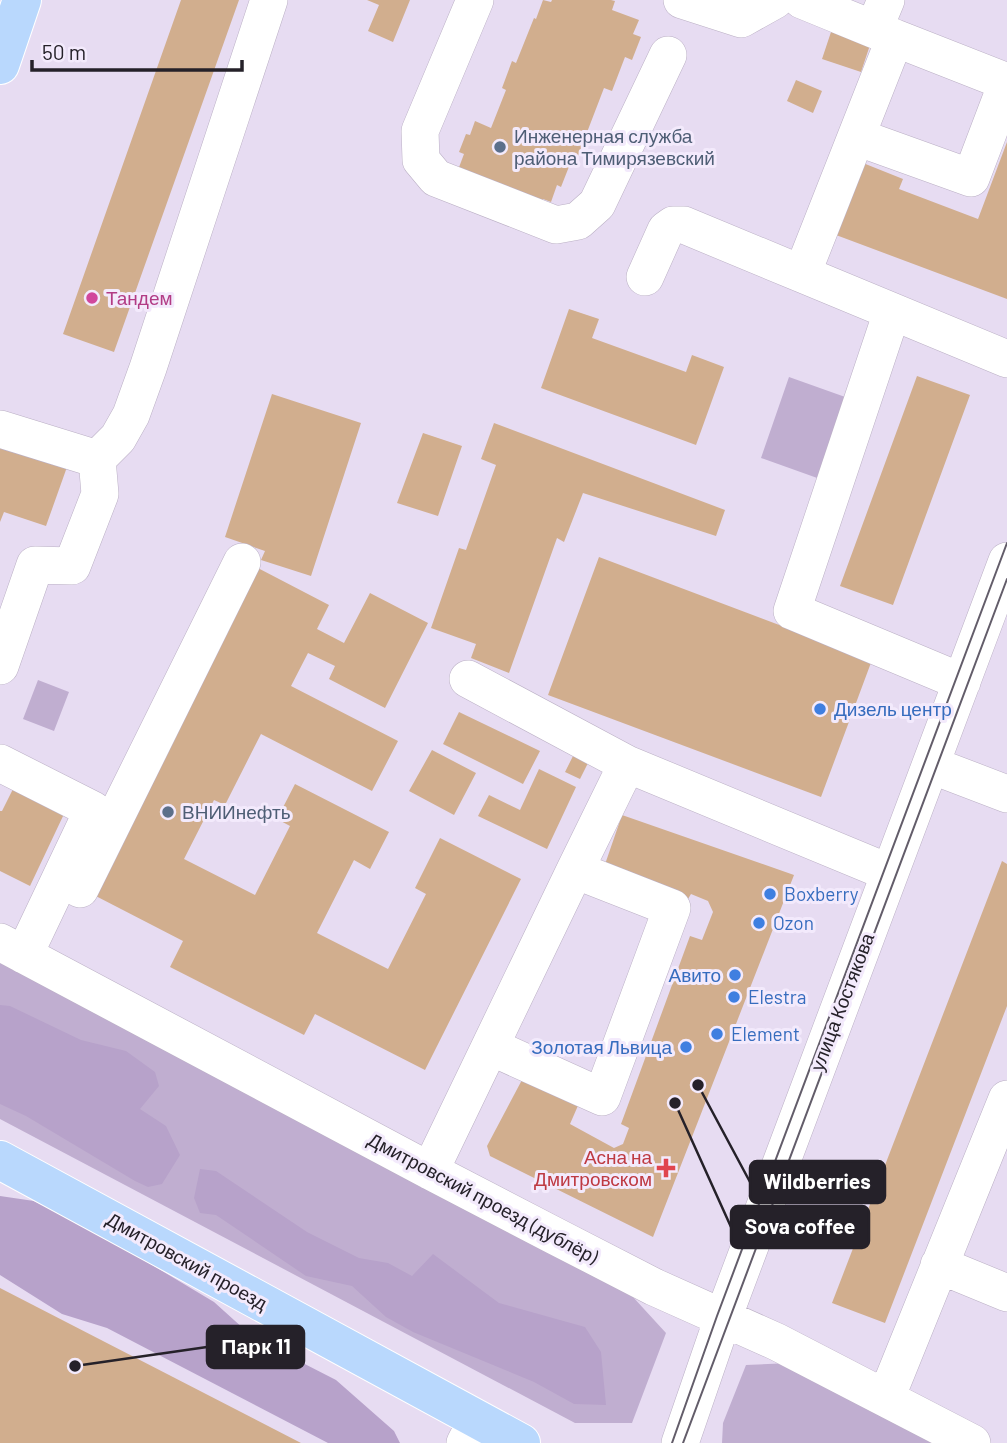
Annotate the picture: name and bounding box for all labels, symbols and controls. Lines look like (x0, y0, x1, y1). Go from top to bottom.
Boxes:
scale bar (32, 28, 242, 72)
text: 50 m (42, 39, 86, 64)
place label: Инженерная служба района Тимирязевский (514, 124, 715, 169)
marker: Инженерная служба района Тимирязевский (492, 139, 508, 155)
place label: Тандем (106, 286, 173, 309)
marker: Тандем (84, 290, 100, 306)
place label: Дизель центр (834, 697, 952, 720)
marker: Дизель центр (812, 701, 828, 717)
place label: ВНИИнефть (182, 800, 291, 823)
marker: ВНИИнефть (160, 804, 176, 820)
place label: Boxberry (784, 882, 859, 905)
marker: Boxberry (762, 886, 778, 902)
place label: Ozon (773, 911, 814, 934)
marker: Ozon (751, 915, 767, 931)
street label: улица Костякова (805, 929, 879, 1074)
place label: Авито (669, 963, 721, 986)
marker: Авито (727, 967, 743, 983)
place label: Elestra (748, 985, 806, 1008)
marker: Elestra (726, 989, 742, 1005)
place label: Element (731, 1022, 800, 1045)
marker: Element (709, 1026, 725, 1042)
place label: Золотая Львица (531, 1035, 672, 1058)
marker: Золотая Львица (678, 1039, 694, 1055)
street label: Дмитровский проезд (дублёр) (364, 1127, 603, 1268)
place label: Асна на Дмитровском (534, 1145, 652, 1190)
marker: Асна на Дмитровском (658, 1160, 674, 1176)
callout: Wildberries (750, 1161, 885, 1203)
text: Wildberries (763, 1168, 871, 1193)
callout: Sova coffee (731, 1206, 869, 1248)
street label: Дмитровский проезд (103, 1207, 272, 1314)
text: Sova coffee (745, 1213, 855, 1238)
callout: Парк 11 (207, 1326, 304, 1368)
text: Парк 11 (221, 1333, 291, 1358)

